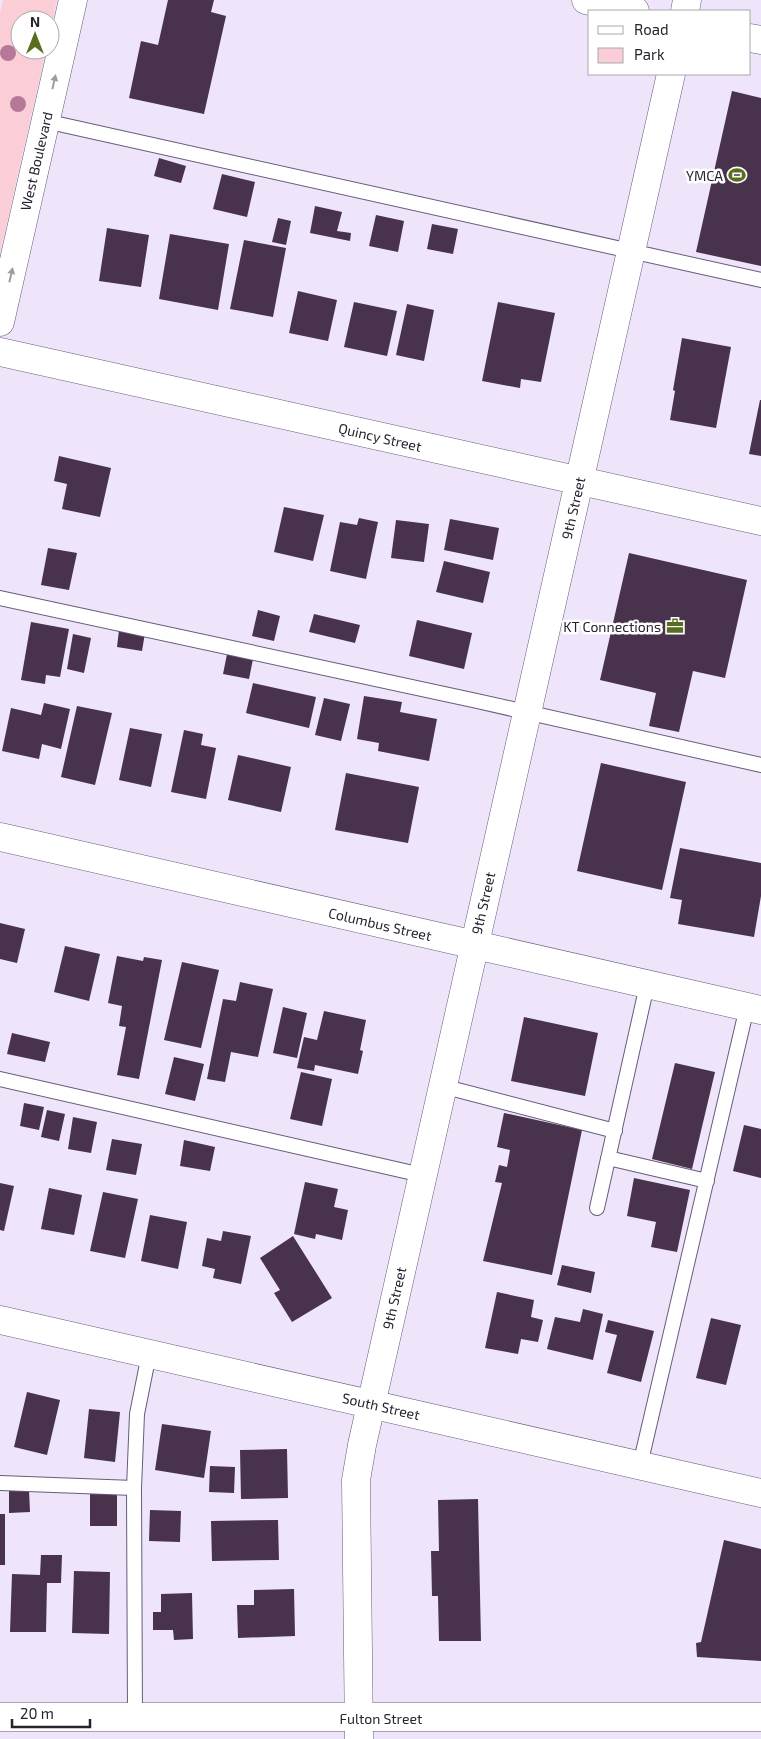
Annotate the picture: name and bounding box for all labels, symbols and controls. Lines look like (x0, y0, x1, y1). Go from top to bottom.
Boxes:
north arrow (10, 10, 60, 60)
legend (588, 10, 751, 75)
text: N (30, 13, 40, 30)
text: Road (634, 20, 669, 38)
text: Park (634, 45, 665, 63)
one-way arrow (50, 74, 58, 89)
street label: West Boulevard (16, 110, 56, 212)
sports icon: YMCA (727, 165, 747, 185)
place label: YMCA (686, 167, 723, 184)
one-way arrow (7, 267, 15, 282)
street label: Quincy Street (337, 419, 423, 455)
street label: 9th Street (558, 475, 588, 541)
office icon: KT Connections (665, 616, 685, 636)
place label: KT Connections (563, 618, 661, 635)
street label: 9th Street (468, 870, 498, 936)
street label: Columbus Street (327, 904, 433, 944)
street label: 9th Street (379, 1265, 409, 1331)
street label: South Street (340, 1389, 422, 1423)
scale bar (12, 1696, 90, 1728)
text: 20 m (20, 1704, 54, 1722)
street label: Fulton Street (340, 1710, 422, 1727)

